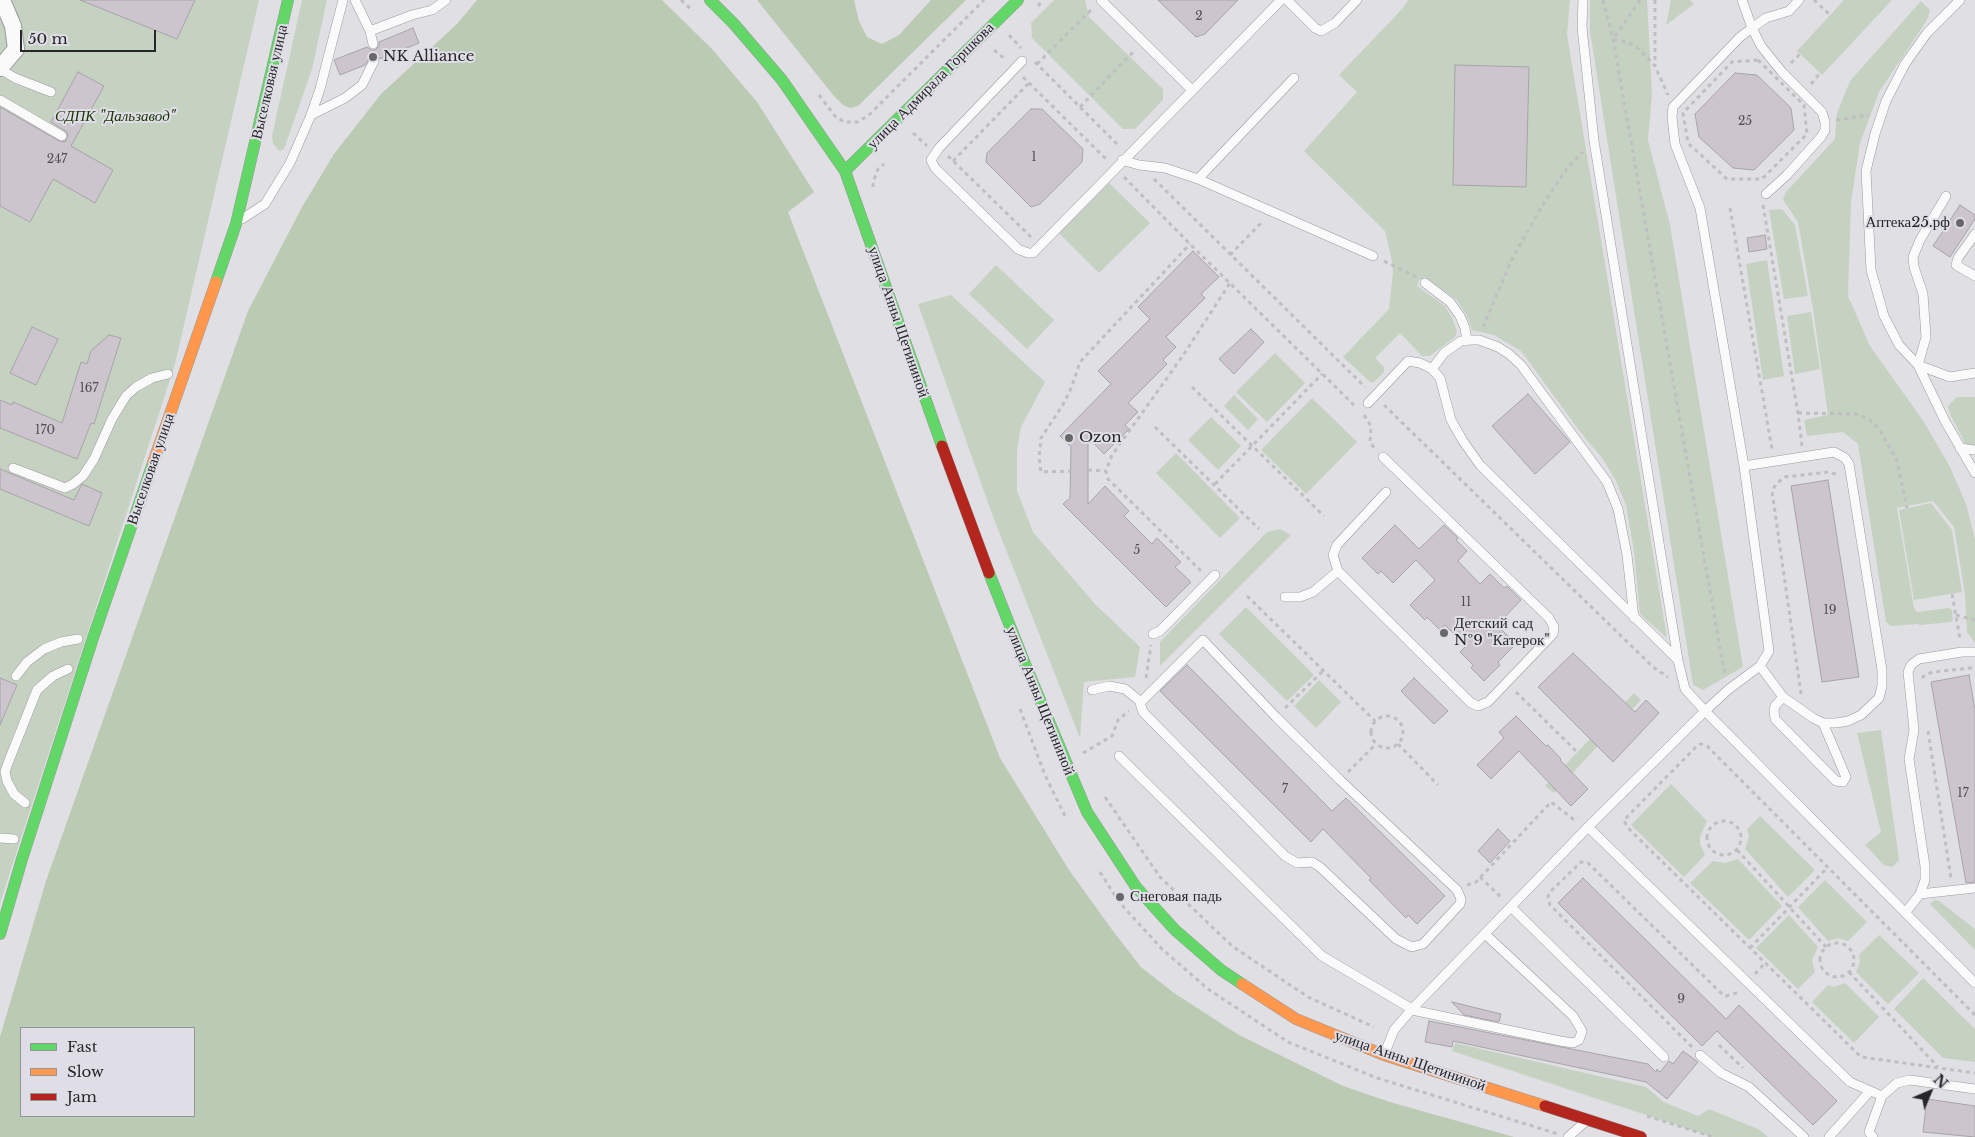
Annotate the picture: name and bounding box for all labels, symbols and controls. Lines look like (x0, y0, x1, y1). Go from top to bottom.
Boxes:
house number: 2 (1195, 10, 1203, 24)
street label: улица Адмирала Горшкова (864, 19, 998, 153)
scale bar (22, 20, 159, 52)
street label: Выселковая улица (248, 23, 292, 141)
text: 50 m (28, 29, 68, 48)
place label: NK Alliance (383, 48, 474, 66)
marker: NK Alliance (367, 51, 379, 63)
park label: СДПК "Дальзавод" (55, 108, 175, 126)
house number: 25 (1738, 115, 1752, 129)
house number: 1 (1031, 151, 1037, 165)
house number: 247 (47, 153, 67, 167)
place label: Аптека25.рф (1865, 214, 1950, 232)
marker: Аптека25.рф (1954, 217, 1966, 229)
street label: улица Анны Щетининой (864, 244, 932, 400)
house number: 167 (79, 382, 99, 396)
street label: Выселковая улица (123, 411, 179, 527)
house number: 170 (35, 424, 55, 438)
place label: Ozon (1079, 429, 1122, 447)
marker: Ozon (1063, 432, 1075, 444)
house number: 5 (1134, 544, 1140, 558)
house number: 11 (1461, 596, 1471, 610)
house number: 19 (1823, 604, 1837, 618)
place label: Детский сад №9 "Катерок" (1454, 615, 1550, 650)
street label: улица Анны Щетининой (1002, 624, 1078, 778)
marker: Детский сад №9 "Катерок" (1438, 627, 1450, 639)
house number: 7 (1282, 783, 1288, 797)
house number: 17 (1957, 787, 1969, 801)
place label: Снеговая падь (1130, 888, 1222, 906)
marker: Снеговая падь (1114, 891, 1126, 903)
house number: 9 (1677, 993, 1685, 1007)
legend (20, 1027, 195, 1117)
street label: улица Анны Щетининой (1332, 1027, 1488, 1095)
text: Fast (67, 1037, 97, 1056)
text: Slow (67, 1062, 104, 1081)
north arrow (1905, 1067, 1955, 1117)
text: N (1930, 1070, 1952, 1092)
text: Jam (67, 1087, 97, 1106)

